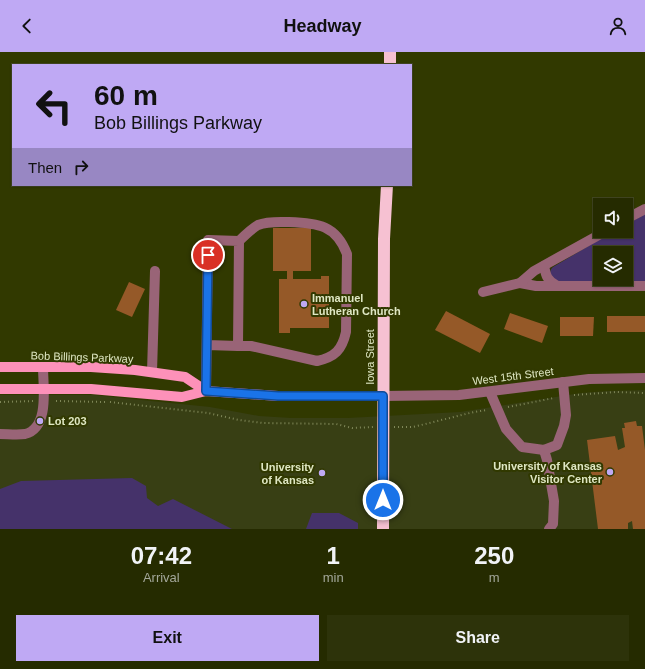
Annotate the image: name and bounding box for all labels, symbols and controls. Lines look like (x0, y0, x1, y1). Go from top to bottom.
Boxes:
icon: back (16, 15, 38, 37)
icon: person (607, 15, 629, 37)
text: Headway (283, 16, 362, 36)
icon: left (28, 80, 80, 132)
text: 60 m (94, 80, 158, 111)
text: Bob Billings Parkway (94, 113, 262, 133)
icon: right (70, 156, 92, 178)
text: Then (28, 159, 62, 176)
map controls (593, 198, 633, 286)
button: sound (593, 198, 633, 238)
pin (191, 238, 225, 272)
icon: arrive (197, 244, 219, 266)
button: layers (593, 246, 633, 286)
place label: Immanuel Lutheran Church (312, 292, 401, 317)
marker: Immanuel Lutheran Church (299, 299, 309, 309)
street label: Iowa Street (364, 329, 376, 385)
street label: Bob Billings Parkway (30, 349, 134, 365)
street label: West 15th Street (472, 365, 554, 387)
place label: Lot 203 (48, 415, 87, 427)
marker: Lot 203 (35, 416, 45, 426)
place label: University of Kansas Visitor Center (493, 460, 603, 485)
place label: University of Kansas (261, 461, 315, 486)
marker: University of Kansas Visitor Center (605, 467, 615, 477)
marker: University of Kansas (317, 468, 327, 478)
position arrow (362, 479, 404, 521)
text: 07:42 (131, 542, 192, 569)
text: 1 (326, 542, 340, 569)
text: 250 (474, 542, 514, 569)
text: Arrival (143, 570, 180, 585)
text: min (323, 570, 344, 585)
text: m (489, 570, 500, 585)
button: Exit (16, 615, 319, 661)
button: Share (327, 615, 629, 661)

